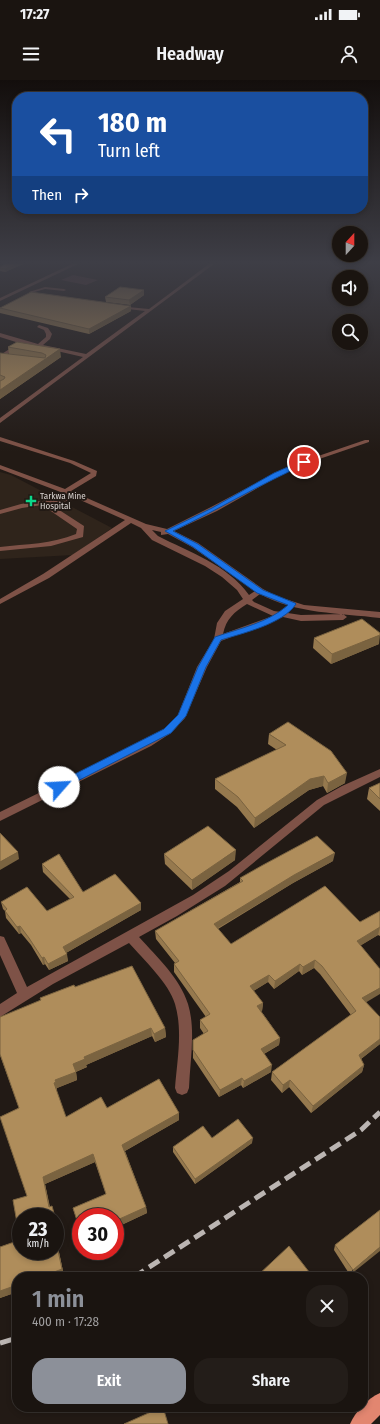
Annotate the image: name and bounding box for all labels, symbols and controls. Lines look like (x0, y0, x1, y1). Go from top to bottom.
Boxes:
text: 17:27 (20, 5, 49, 23)
icon: menu (20, 43, 42, 65)
text: Headway (156, 43, 224, 65)
icon: person (338, 43, 360, 65)
text: 180 m (98, 106, 167, 139)
icon: left (32, 108, 84, 160)
text: Turn left (98, 140, 160, 162)
icon: right (70, 184, 92, 206)
text: Then (32, 186, 62, 204)
north arrow (332, 226, 368, 262)
map controls (332, 226, 368, 350)
button: sound (332, 270, 368, 306)
button: search (332, 314, 368, 350)
pin (287, 445, 321, 479)
icon: arrive (293, 451, 315, 473)
place label: Tarkwa Mine Hospital (40, 491, 86, 511)
marker: Tarkwa Mine Hospital (25, 495, 37, 507)
position arrow (38, 766, 80, 808)
speed limit sign: 30 (72, 1208, 124, 1260)
text: 23 (29, 1217, 47, 1241)
text: km/h (27, 1238, 49, 1250)
text: 1 min (32, 1285, 84, 1313)
button: close (306, 1285, 348, 1327)
text: 400 m · 17:28 (32, 1314, 99, 1329)
button: Exit (32, 1358, 186, 1404)
button: Share (194, 1358, 348, 1404)

